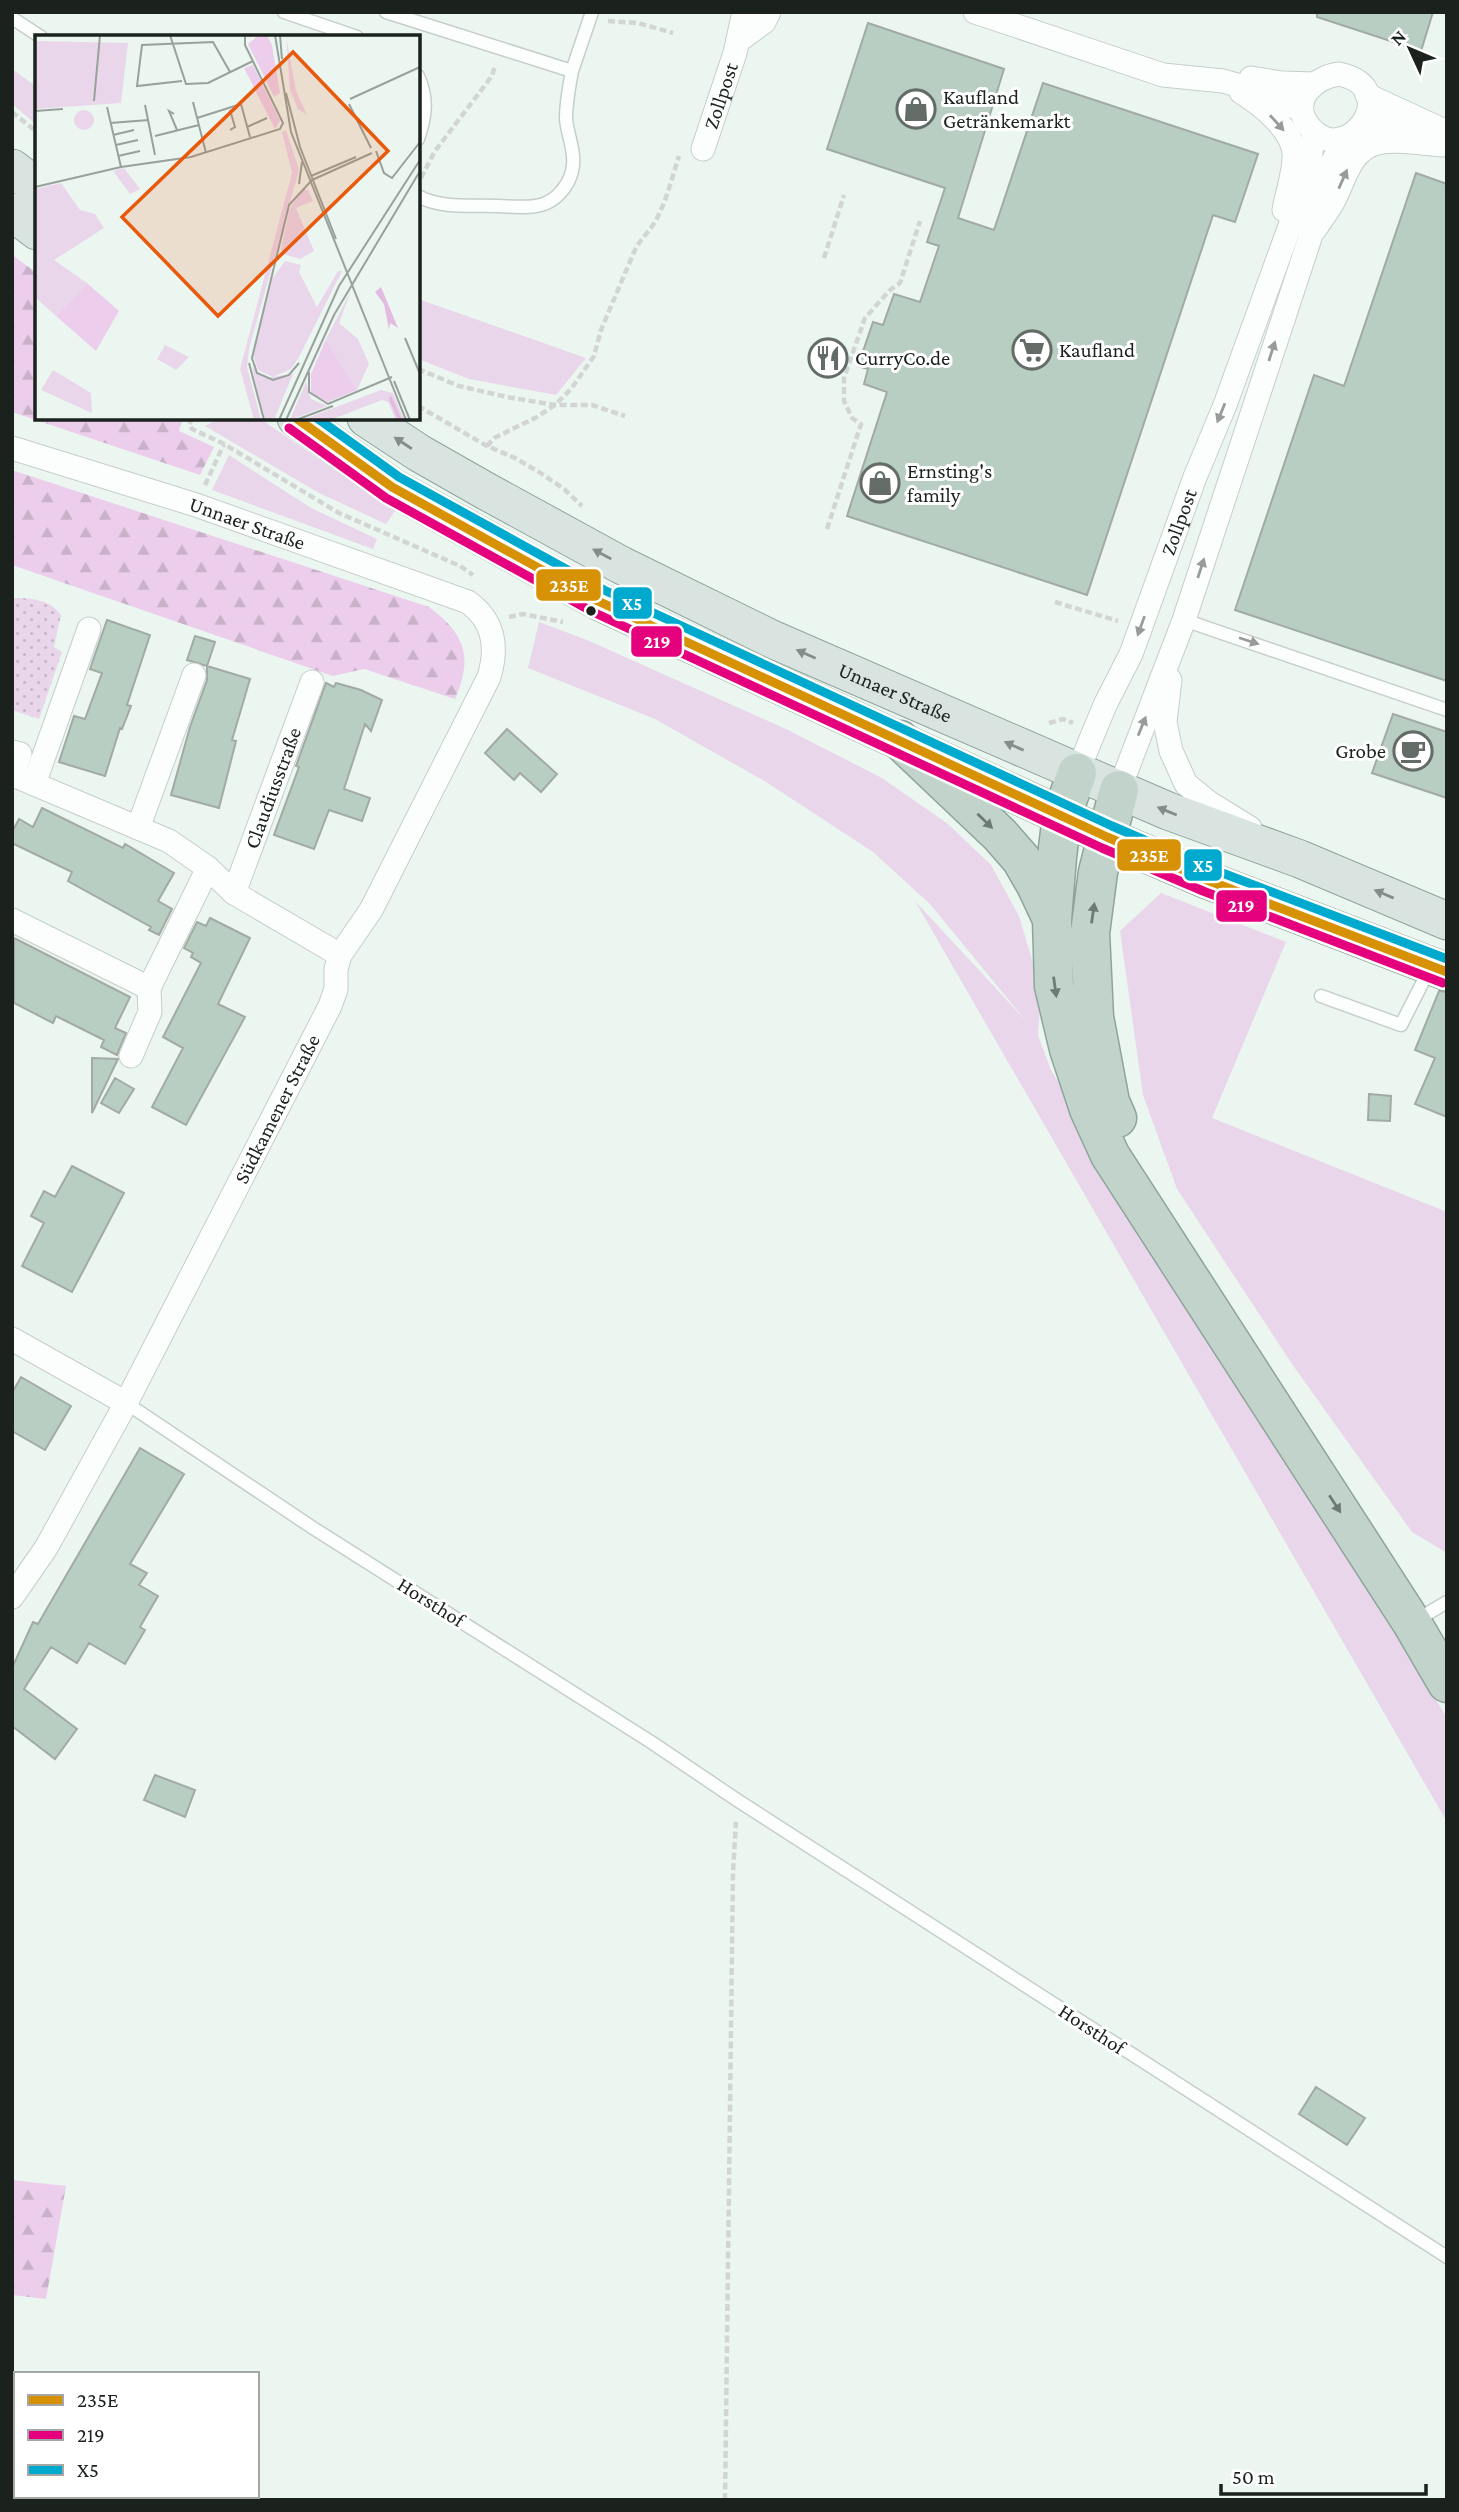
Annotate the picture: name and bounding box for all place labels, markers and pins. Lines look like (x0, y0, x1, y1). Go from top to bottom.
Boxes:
place label: Kaufland Getränkemarkt (943, 85, 1072, 133)
shop icon: Kaufland Getränkemarkt (895, 88, 937, 130)
supermarket icon: Kaufland (1011, 329, 1053, 371)
restaurant icon: CurryCo.de (807, 337, 849, 379)
place label: Kaufland (1059, 338, 1135, 362)
place label: CurryCo.de (855, 346, 950, 370)
place label: Ernsting's family (907, 459, 992, 507)
shop icon: Ernsting's family (859, 462, 901, 504)
unlabelled marker (584, 604, 598, 618)
cafe icon: Grobe (1392, 730, 1434, 772)
place label: Grobe (1335, 739, 1386, 763)

